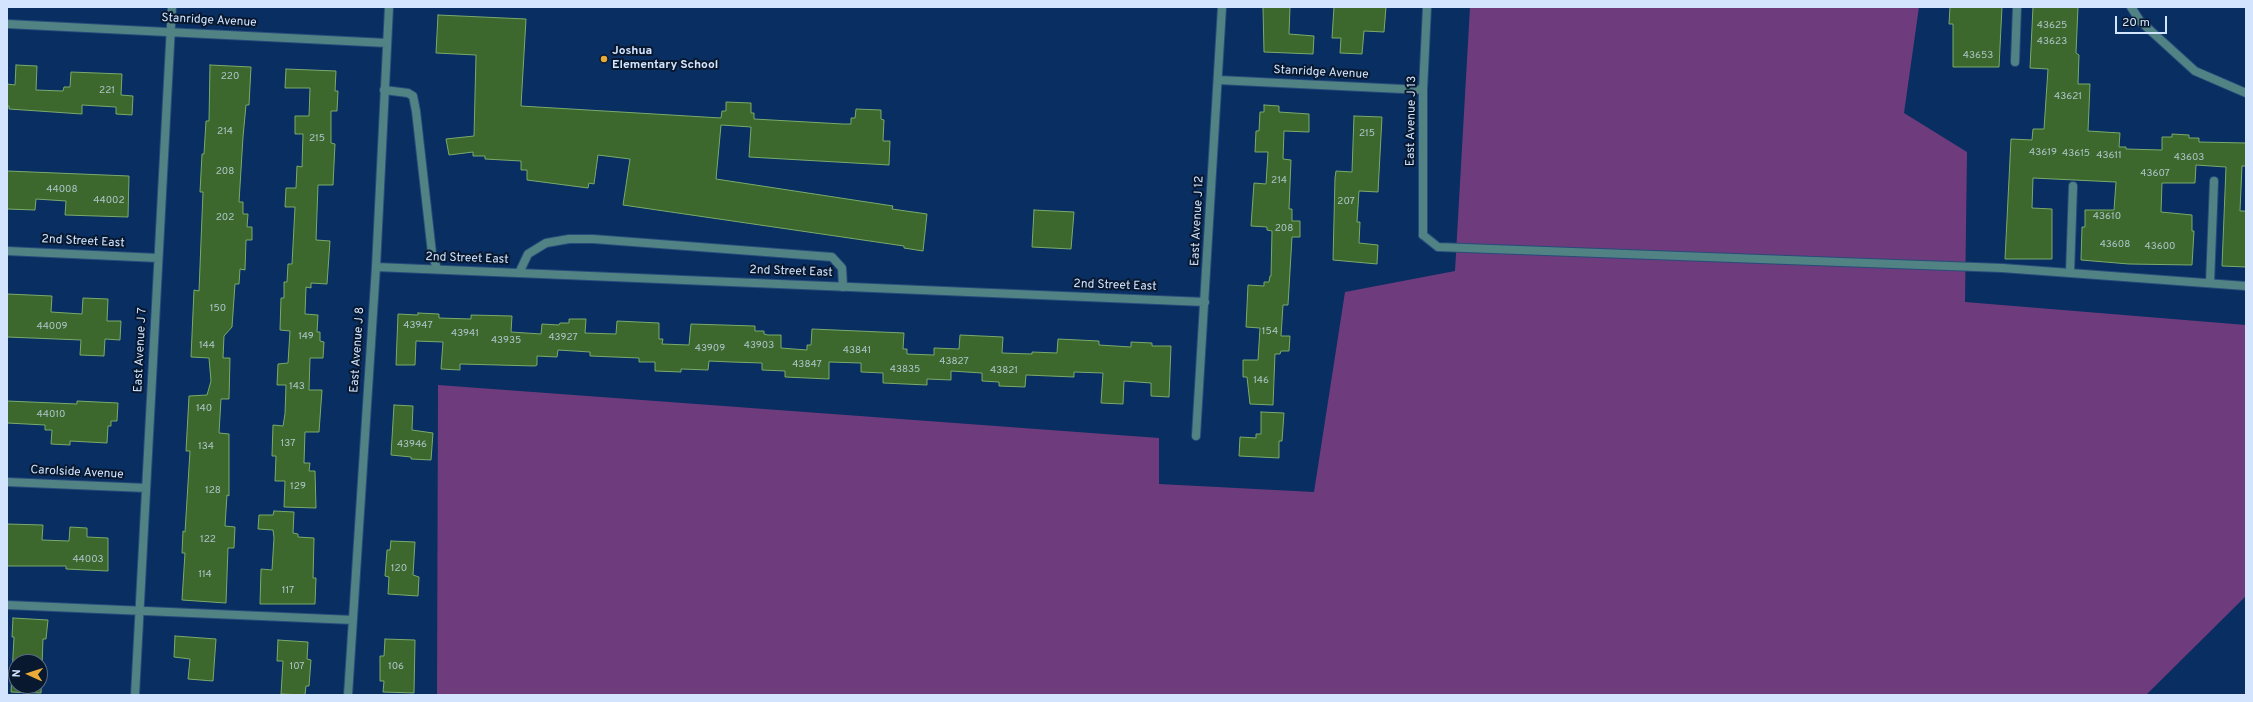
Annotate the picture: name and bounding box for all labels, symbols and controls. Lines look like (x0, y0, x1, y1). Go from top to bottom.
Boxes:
scale bar (2117, 8, 2169, 34)
street label: Stanridge Avenue (161, 11, 257, 31)
text: 20 m (2122, 15, 2150, 31)
house number: 43625 (2037, 20, 2067, 32)
house number: 43623 (2037, 36, 2067, 48)
place label: Joshua Elementary School (612, 45, 718, 73)
house number: 43653 (1963, 50, 1993, 62)
marker: Joshua Elementary School (599, 54, 609, 64)
street label: Stanridge Avenue (1273, 63, 1369, 83)
house number: 220 (221, 71, 239, 83)
street label: East Avenue J 13 (1404, 76, 1420, 166)
house number: 221 (99, 85, 115, 97)
house number: 43621 (2054, 91, 2082, 103)
house number: 214 (217, 126, 233, 138)
house number: 215 (1359, 128, 1375, 140)
house number: 215 (309, 133, 325, 145)
house number: 43619 (2029, 147, 2057, 159)
house number: 43615 (2062, 148, 2090, 160)
house number: 43611 (2096, 150, 2122, 162)
house number: 43603 (2174, 152, 2204, 164)
house number: 208 (216, 166, 234, 178)
house number: 43607 (2140, 168, 2170, 180)
street label: East Avenue J 12 (1188, 175, 1208, 267)
house number: 214 (1271, 175, 1287, 187)
house number: 44008 (46, 184, 78, 196)
house number: 44002 (93, 195, 125, 207)
house number: 207 (1337, 196, 1355, 208)
house number: 43610 (2093, 211, 2121, 223)
house number: 202 (216, 212, 234, 224)
house number: 208 (1275, 223, 1293, 235)
street label: 2nd Street East (41, 233, 125, 251)
house number: 43608 (2100, 239, 2130, 251)
house number: 43600 (2145, 241, 2175, 253)
street label: 2nd Street East (425, 250, 509, 268)
street label: 2nd Street East (749, 263, 833, 281)
street label: 2nd Street East (1073, 277, 1157, 295)
house number: 150 (210, 303, 226, 315)
street label: East Avenue J 7 (132, 307, 150, 393)
street label: East Avenue J 8 (348, 307, 368, 393)
house number: 43947 (403, 320, 433, 332)
house number: 44009 (36, 321, 68, 333)
house number: 154 (1262, 326, 1278, 338)
house number: 43941 (451, 328, 479, 340)
house number: 149 (298, 331, 314, 343)
house number: 43927 (548, 332, 578, 344)
house number: 43935 (491, 335, 521, 347)
house number: 144 (199, 340, 215, 352)
house number: 43903 (744, 340, 774, 352)
house number: 43909 (695, 343, 725, 355)
house number: 43841 (843, 345, 871, 357)
house number: 43827 (939, 356, 969, 368)
house number: 43847 (792, 359, 822, 371)
house number: 43835 (890, 364, 920, 376)
house number: 43821 (990, 365, 1018, 377)
house number: 146 (1253, 375, 1269, 387)
house number: 143 (289, 381, 305, 393)
house number: 140 (196, 403, 212, 415)
house number: 44010 (37, 409, 65, 421)
house number: 137 (281, 438, 295, 450)
house number: 43946 (397, 439, 427, 451)
house number: 134 (198, 441, 214, 453)
street label: Carolside Avenue (30, 463, 124, 483)
house number: 129 (290, 481, 306, 493)
house number: 128 (205, 485, 221, 497)
house number: 122 (200, 534, 216, 546)
house number: 44003 (72, 554, 104, 566)
house number: 120 (391, 563, 407, 575)
house number: 114 (198, 569, 212, 581)
house number: 117 (282, 585, 294, 597)
north arrow (8, 654, 48, 694)
house number: 107 (289, 661, 305, 673)
house number: 106 (388, 661, 404, 673)
text: N (10, 669, 24, 678)

